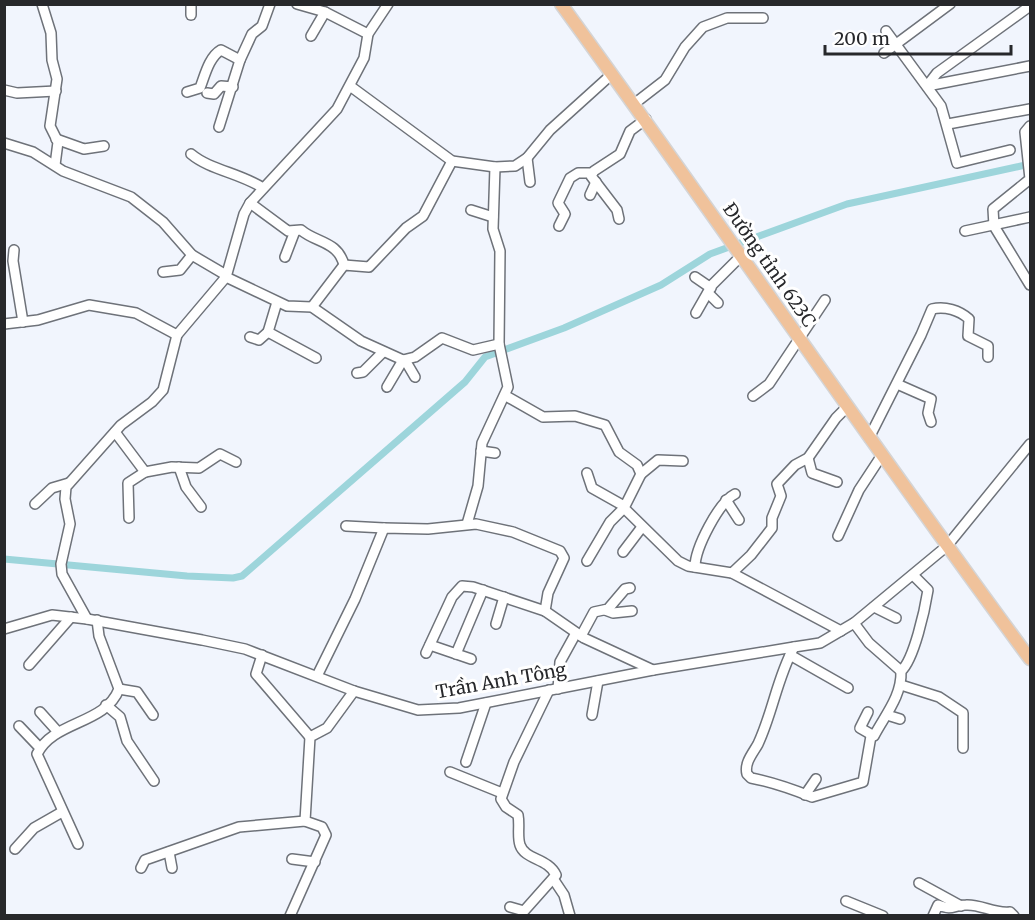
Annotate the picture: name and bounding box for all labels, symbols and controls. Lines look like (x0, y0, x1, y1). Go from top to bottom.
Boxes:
scale bar (825, 18, 1011, 56)
text: 200 m (834, 27, 890, 50)
street label: Đường tỉnh 623C (718, 198, 821, 331)
street label: Trần Anh Tông (434, 658, 568, 703)

